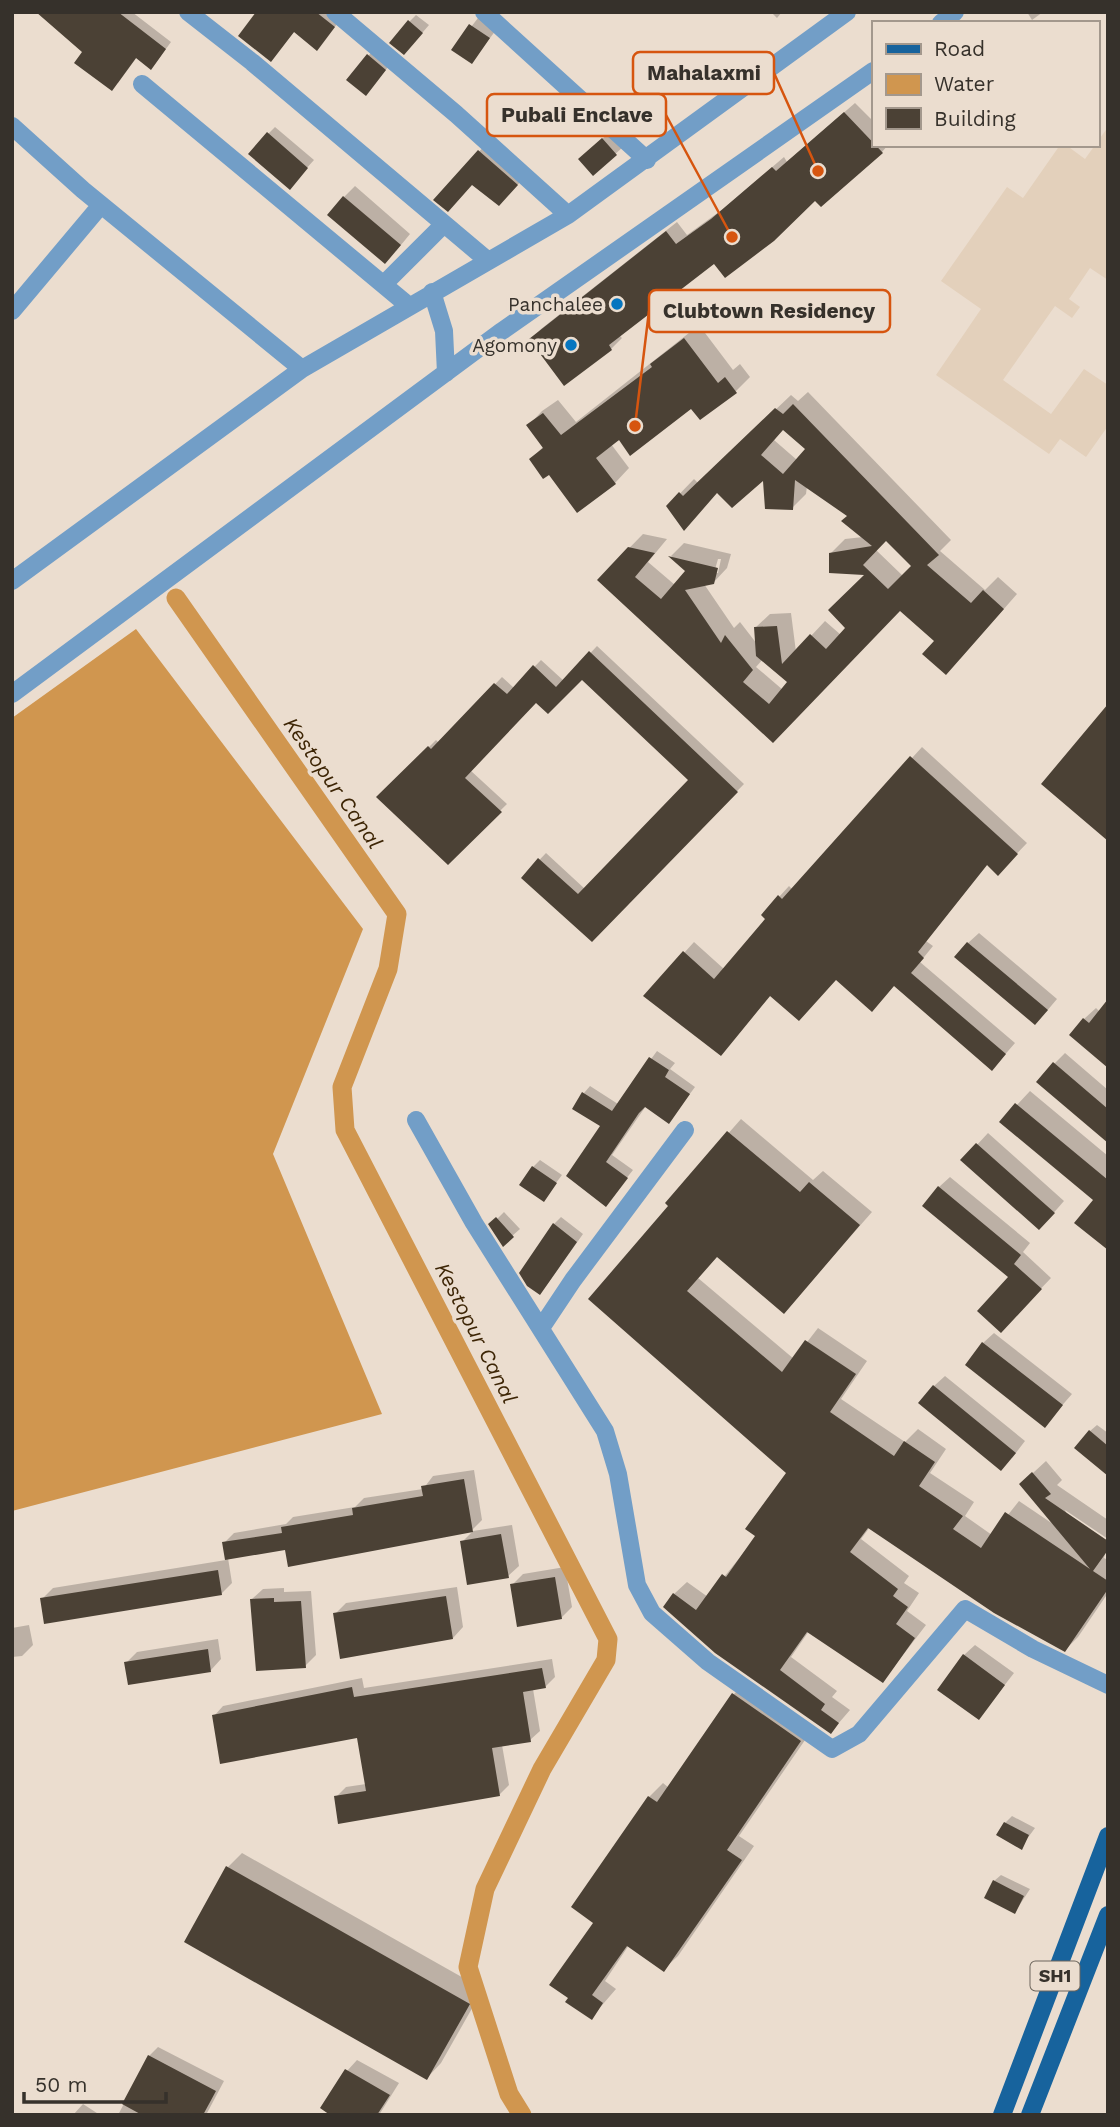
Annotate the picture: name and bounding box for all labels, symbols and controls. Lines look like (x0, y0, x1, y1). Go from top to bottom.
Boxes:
legend (872, 21, 1099, 147)
text: Road (934, 36, 985, 61)
callout: Mahalaxmi (633, 52, 774, 94)
text: Mahalaxmi (647, 60, 761, 85)
text: Water (934, 71, 995, 96)
callout: Pubali Enclave (487, 94, 666, 136)
text: Pubali Enclave (501, 102, 653, 127)
text: Building (934, 106, 1016, 131)
callout: Clubtown Residency (649, 290, 890, 332)
place label: Panchalee (508, 293, 603, 316)
marker: Panchalee (609, 296, 625, 312)
text: Clubtown Residency (663, 298, 875, 323)
place label: Agomony (472, 334, 557, 357)
marker: Agomony (563, 337, 579, 353)
water label: Kestopur Canal (279, 712, 388, 853)
water label: Kestopur Canal (430, 1258, 523, 1407)
road number: SH1 (1030, 1962, 1080, 1990)
scale bar (24, 2060, 166, 2104)
text: 50 m (35, 2072, 87, 2097)

